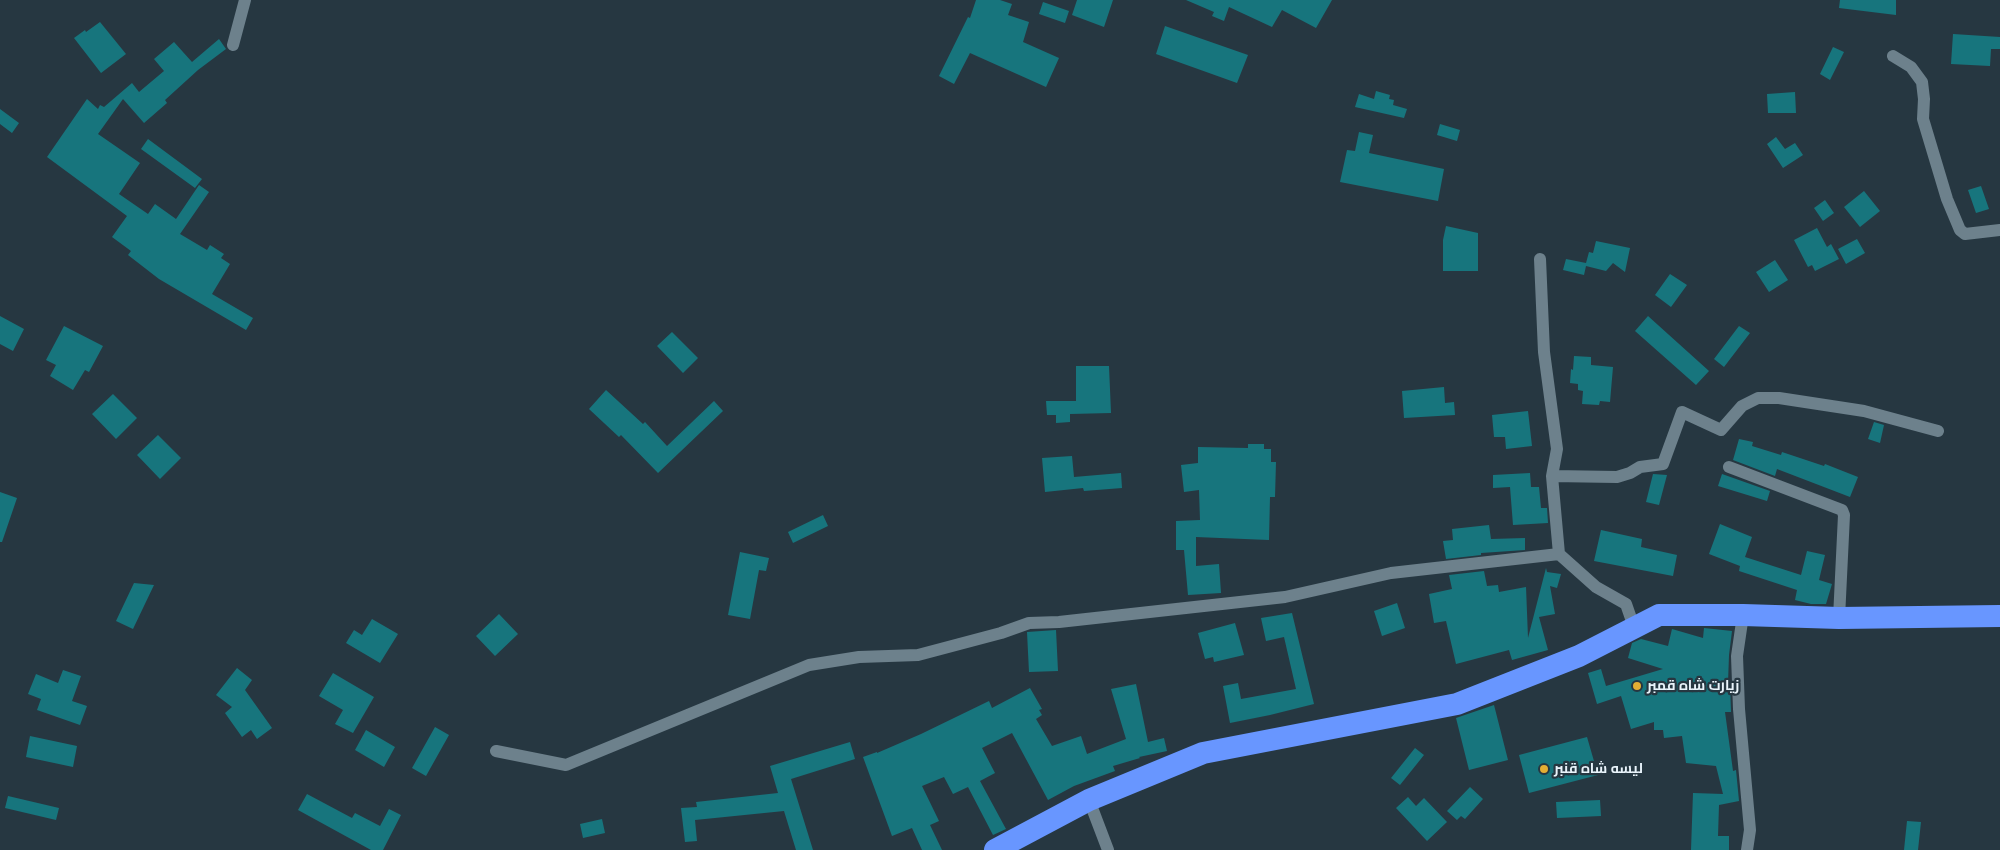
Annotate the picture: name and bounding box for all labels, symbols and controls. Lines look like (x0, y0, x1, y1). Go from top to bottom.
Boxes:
place label: زیارت شاه قمبر (1647, 678, 1739, 694)
marker: زیارت شاه قمبر (1631, 680, 1643, 692)
place label: لیسه شاه قنبر (1554, 761, 1643, 777)
marker: لیسه شاه قنبر (1538, 763, 1550, 775)

